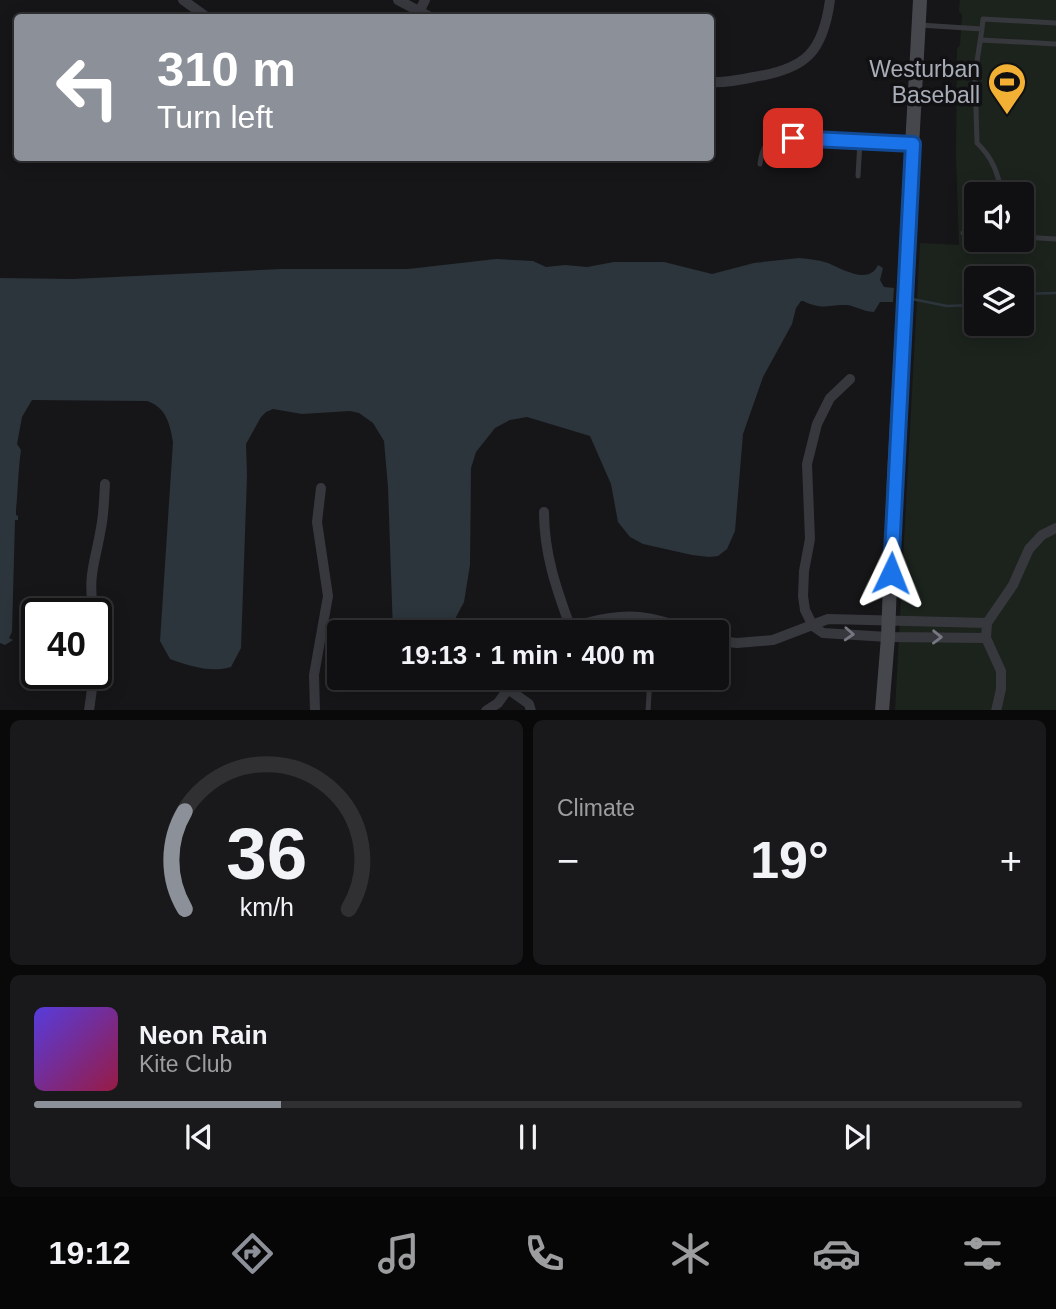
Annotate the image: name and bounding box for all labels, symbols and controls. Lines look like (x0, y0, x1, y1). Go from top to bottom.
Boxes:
icon: left (42, 42, 133, 133)
text: 310 m (157, 42, 296, 96)
place label: Westurban Baseball (869, 56, 980, 108)
sports icon: Westurban Baseball (986, 61, 1028, 116)
text: Turn left (157, 99, 273, 135)
pin (763, 108, 823, 168)
icon: arrive (774, 119, 812, 157)
map controls (964, 182, 1034, 336)
button: sound (964, 182, 1034, 252)
button: layers (964, 266, 1034, 336)
position arrow (854, 536, 928, 610)
speed limit sign: 40 (21, 598, 112, 689)
one-way arrow (844, 627, 855, 642)
one-way arrow (933, 629, 943, 645)
text: 19:13 · 1 min · 400 m (401, 640, 655, 670)
text: Climate (557, 795, 635, 821)
text: 36 (226, 813, 307, 894)
text: 19° (750, 831, 829, 889)
text: − (557, 840, 579, 882)
text: + (1000, 840, 1022, 882)
text: km/h (239, 892, 294, 920)
text: Neon Rain (139, 1020, 268, 1050)
text: Kite Club (139, 1051, 232, 1077)
icon: previous (180, 1118, 218, 1156)
icon: pause (509, 1118, 547, 1156)
icon: next (838, 1118, 876, 1156)
icon: directions (228, 1229, 277, 1278)
icon: music (374, 1229, 423, 1278)
icon: phone (520, 1229, 569, 1278)
icon: climate (666, 1229, 715, 1278)
icon: car (812, 1229, 861, 1278)
icon: filters (958, 1229, 1007, 1278)
text: 19:12 (49, 1235, 130, 1271)

